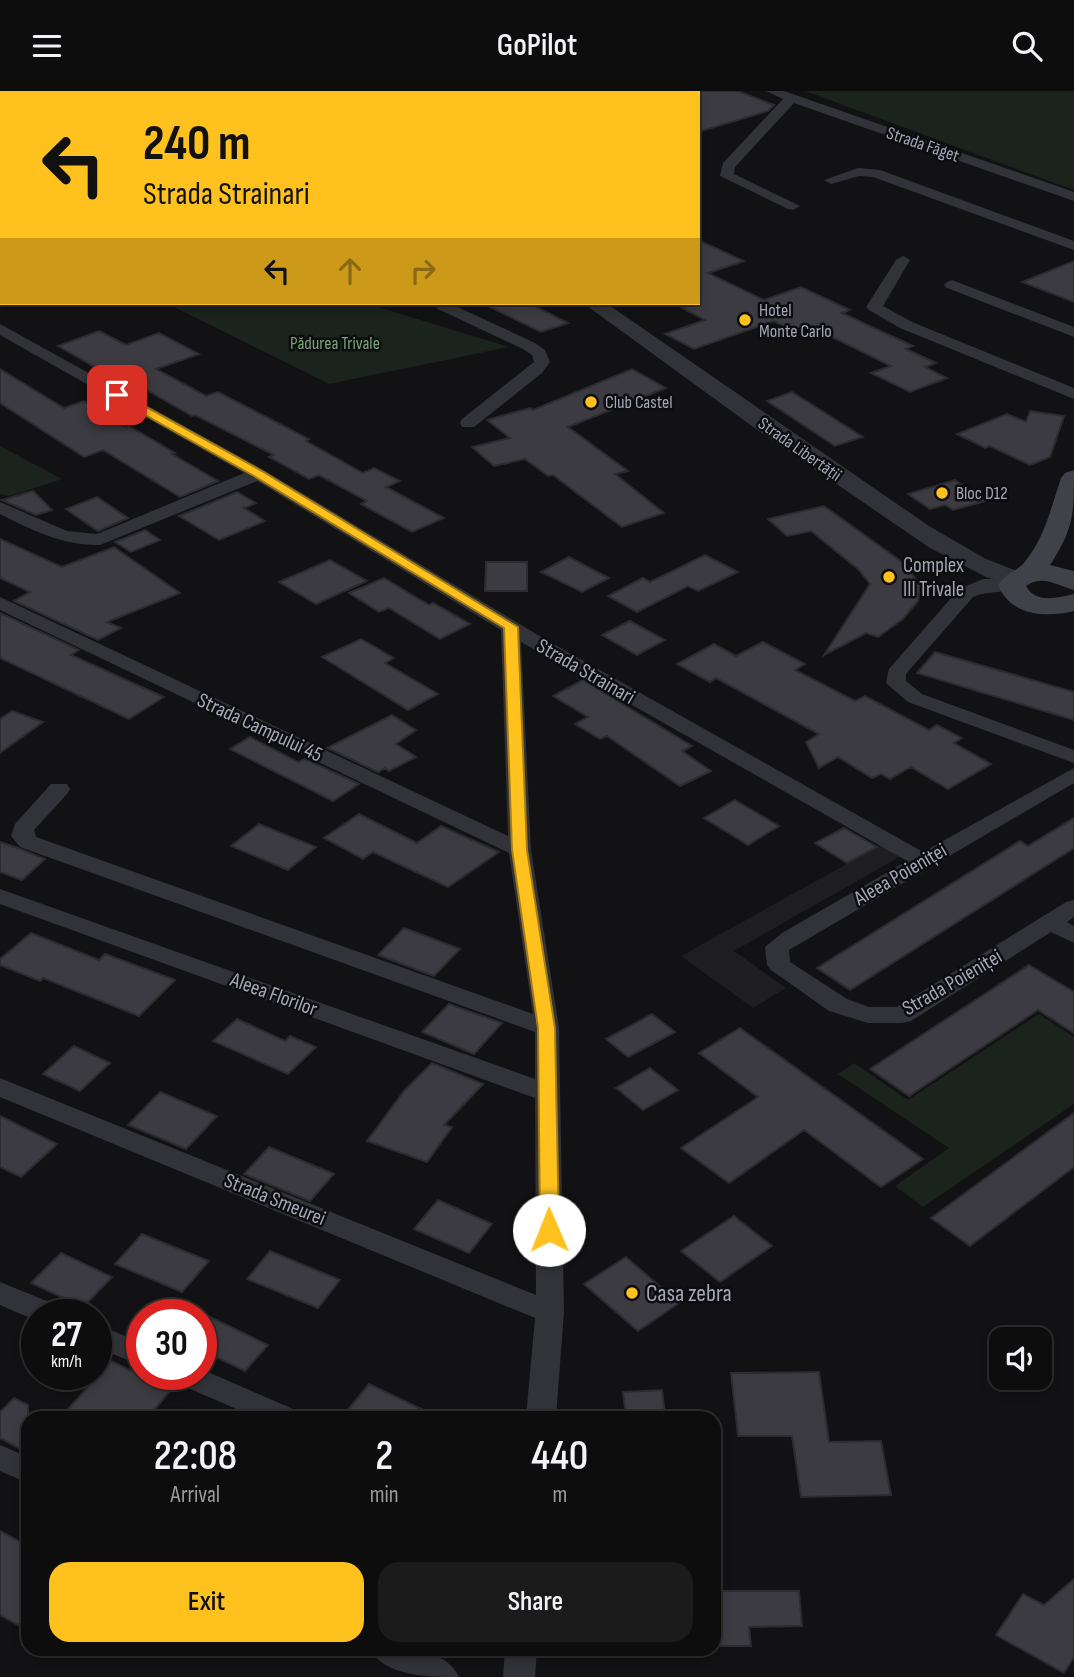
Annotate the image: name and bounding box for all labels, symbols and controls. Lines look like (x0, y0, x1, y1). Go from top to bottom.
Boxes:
text: GoPilot (497, 26, 577, 65)
icon: menu (28, 27, 66, 65)
icon: search (1008, 27, 1046, 65)
text: 240 m (143, 115, 251, 174)
icon: left (28, 119, 119, 210)
street label: Strada Făget (884, 122, 962, 167)
text: Strada Strainari (143, 175, 310, 214)
icon: left (258, 252, 296, 290)
icon: ahead (331, 252, 369, 290)
icon: right (404, 252, 442, 290)
place label: Hotel Monte Carlo (759, 300, 832, 342)
marker: Hotel Monte Carlo (737, 312, 753, 328)
park label: Pădurea Trivale (290, 333, 380, 354)
pin (87, 365, 147, 425)
icon: arrive (98, 376, 136, 414)
place label: Club Castel (605, 392, 673, 413)
marker: Club Castel (583, 394, 599, 410)
street label: Strada Libertății (754, 413, 845, 486)
place label: Bloc D12 (956, 483, 1008, 504)
marker: Bloc D12 (934, 485, 950, 501)
place label: Complex III Trivale (903, 553, 964, 602)
marker: Complex III Trivale (881, 569, 897, 585)
street label: Strada Strainari (532, 633, 639, 710)
street label: Strada Campului 45 (193, 688, 326, 767)
street label: Aleea Poieniței (849, 838, 951, 911)
street label: Strada Poieniței (898, 944, 1006, 1021)
street label: Aleea Florilor (226, 967, 321, 1022)
street label: Strada Smeurei (220, 1168, 329, 1231)
position arrow (512, 1193, 586, 1267)
place label: Casa zebra (646, 1279, 732, 1308)
marker: Casa zebra (624, 1285, 640, 1301)
speed limit sign: 30 (126, 1299, 217, 1390)
text: 27 (51, 1314, 82, 1357)
map controls (989, 1327, 1052, 1390)
button: sound (989, 1327, 1052, 1390)
text: km/h (51, 1351, 82, 1372)
text: 22:08 (154, 1431, 237, 1482)
text: 2 (375, 1431, 393, 1482)
text: 440 (531, 1431, 588, 1482)
text: Arrival (171, 1481, 220, 1509)
text: min (370, 1481, 399, 1509)
text: m (552, 1481, 567, 1509)
button: Exit (49, 1562, 364, 1642)
button: Share (378, 1562, 693, 1642)

